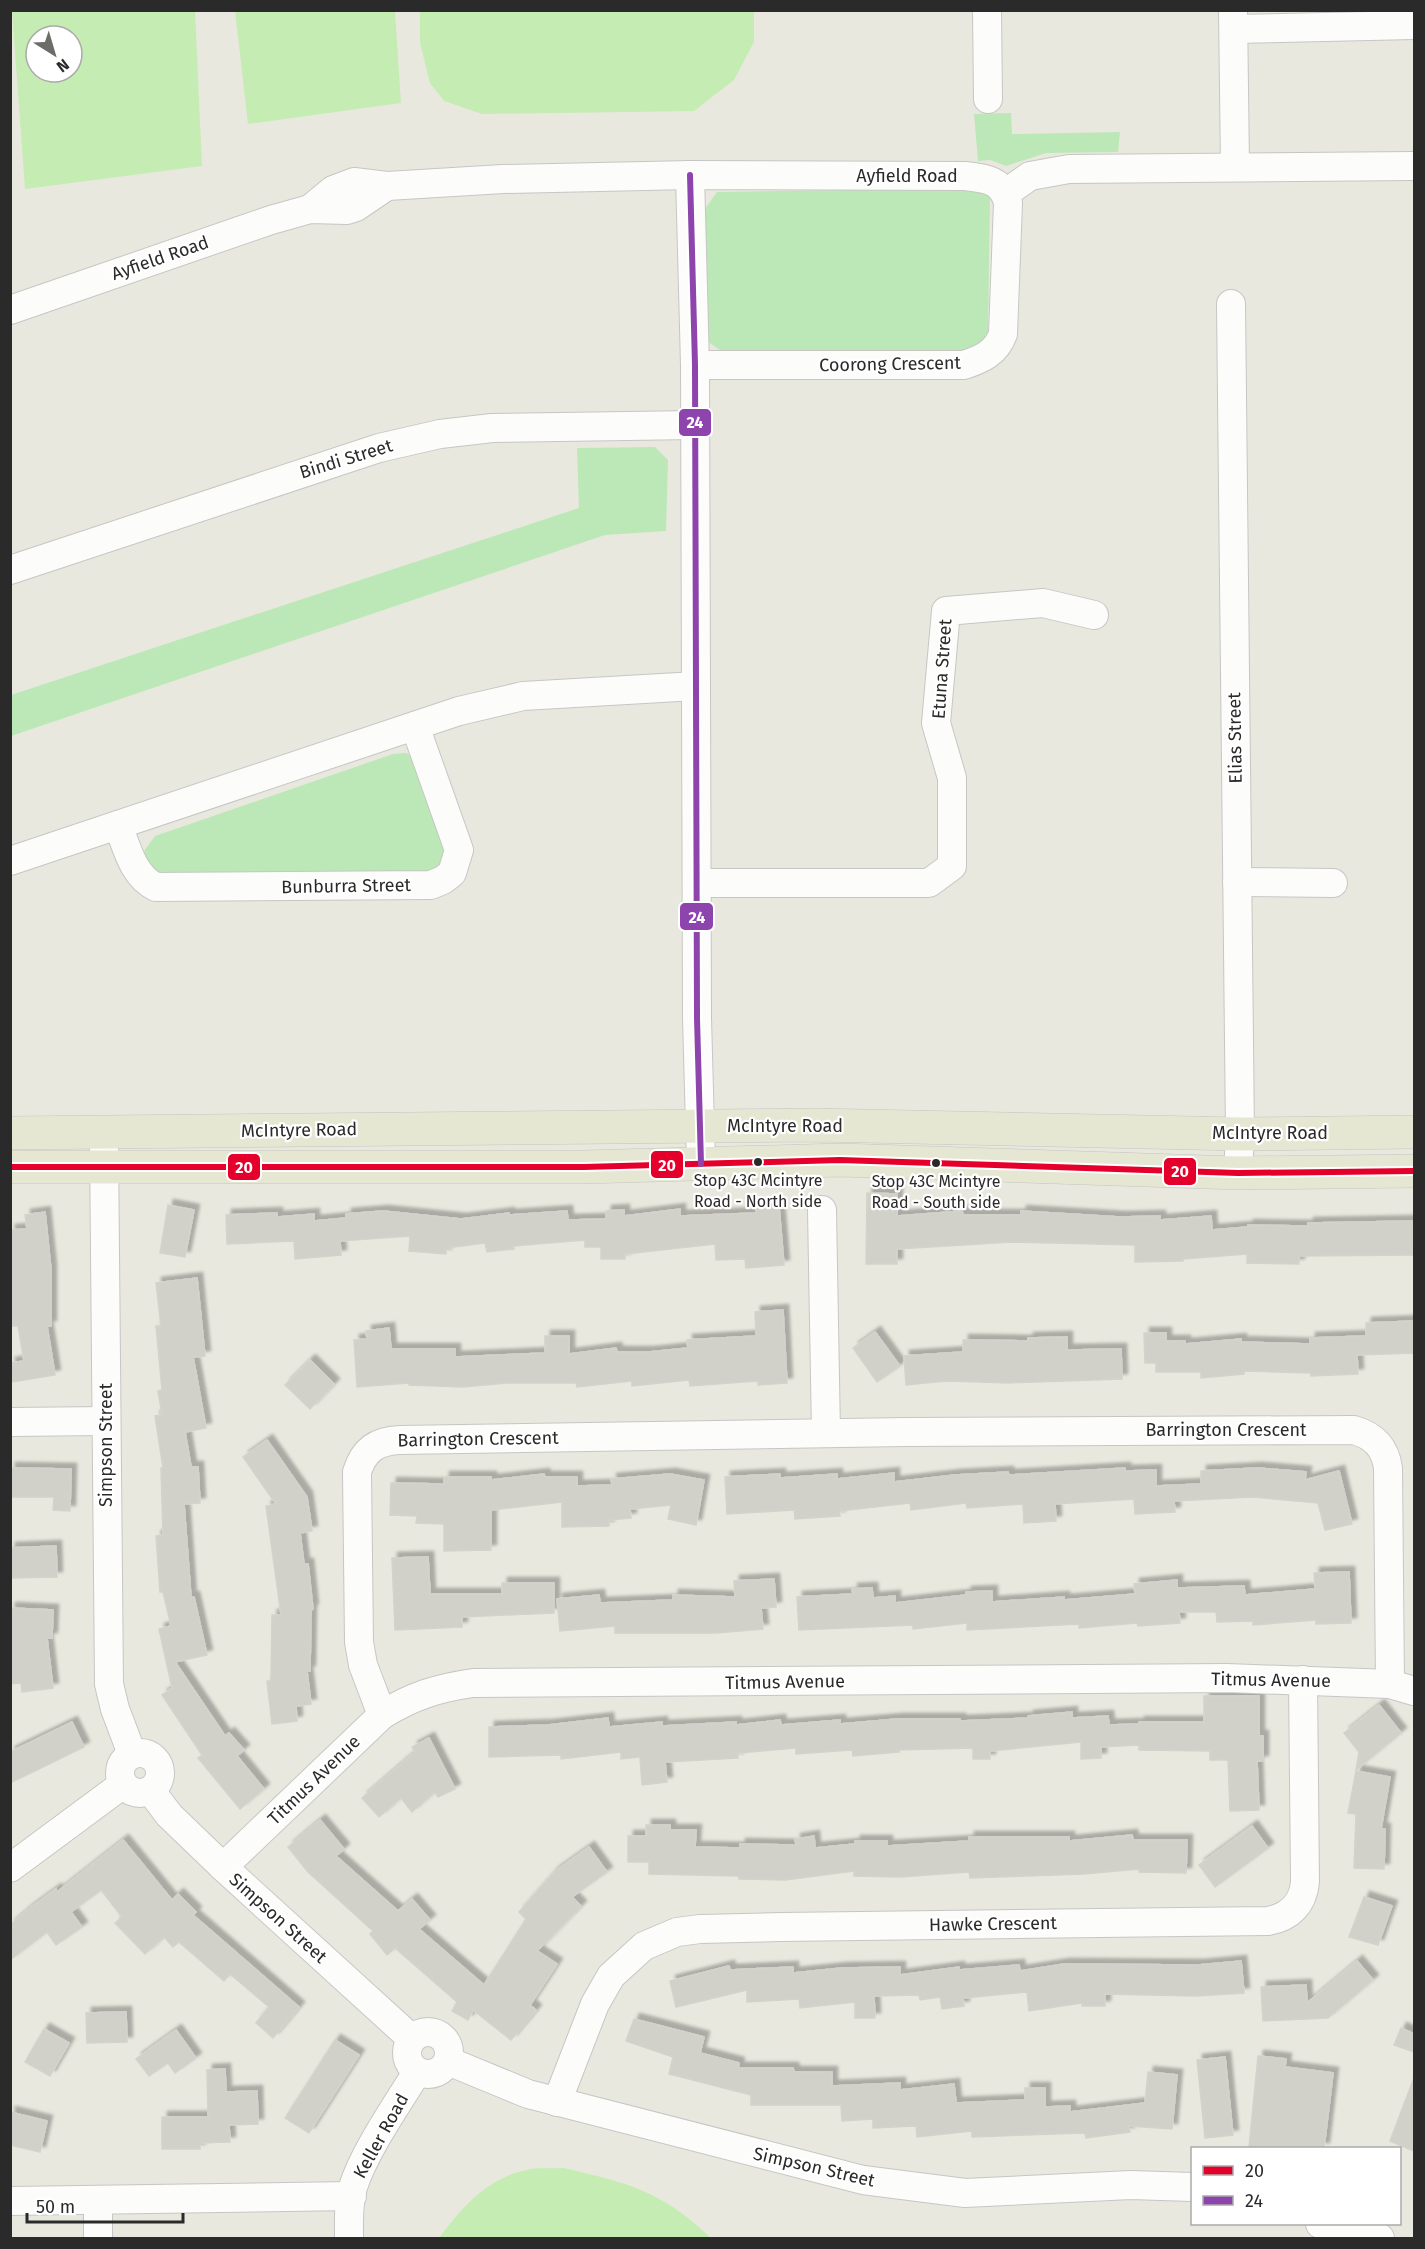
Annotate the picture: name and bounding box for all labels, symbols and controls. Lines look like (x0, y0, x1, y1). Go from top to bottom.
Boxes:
north arrow (24, 24, 84, 84)
text: N (53, 55, 73, 76)
street label: Ayfield Road (856, 165, 958, 187)
street label: Ayfield Road (108, 231, 212, 285)
street label: Coorong Crescent (819, 352, 962, 376)
line badge: 24 (678, 408, 712, 437)
text: 24 (687, 413, 703, 432)
street label: Bindi Street (297, 434, 396, 484)
street label: Etuna Street (928, 618, 957, 720)
street label: Elias Street (1223, 692, 1247, 784)
street label: Bunburra Street (281, 874, 412, 898)
line badge: 24 (679, 902, 714, 931)
text: 24 (689, 908, 705, 927)
street label: McIntyre Road (727, 1115, 843, 1137)
street label: McIntyre Road (241, 1118, 357, 1142)
street label: McIntyre Road (1212, 1122, 1328, 1144)
line badge: 20 (650, 1150, 684, 1179)
line badge: 20 (227, 1153, 261, 1181)
text: 20 (658, 1156, 676, 1175)
marker: Stop 43C Mcintyre Road - North side (752, 1156, 764, 1168)
marker: Stop 43C Mcintyre Road - South side (930, 1157, 942, 1169)
line badge: 20 (1163, 1157, 1197, 1186)
text: 20 (235, 1158, 253, 1177)
text: 20 (1171, 1162, 1189, 1181)
place label: Stop 43C Mcintyre Road - North side (694, 1171, 822, 1211)
place label: Stop 43C Mcintyre Road - South side (872, 1172, 1000, 1212)
street label: Simpson Street (95, 1382, 117, 1507)
street label: Barrington Crescent (1145, 1419, 1307, 1441)
street label: Barrington Crescent (397, 1427, 559, 1451)
street label: Titmus Avenue (1211, 1668, 1331, 1692)
street label: Titmus Avenue (725, 1670, 845, 1694)
street label: Titmus Avenue (263, 1731, 365, 1829)
street label: Simpson Street (225, 1868, 332, 1968)
street label: Hawke Crescent (929, 1912, 1058, 1936)
street label: Keller Road (349, 2090, 413, 2182)
street label: Simpson Street (751, 2142, 877, 2192)
legend (1191, 2147, 1401, 2225)
text: 20 (1245, 2160, 1264, 2182)
scale bar (27, 2186, 183, 2224)
text: 24 (1245, 2190, 1263, 2212)
text: 50 m (36, 2196, 75, 2218)

